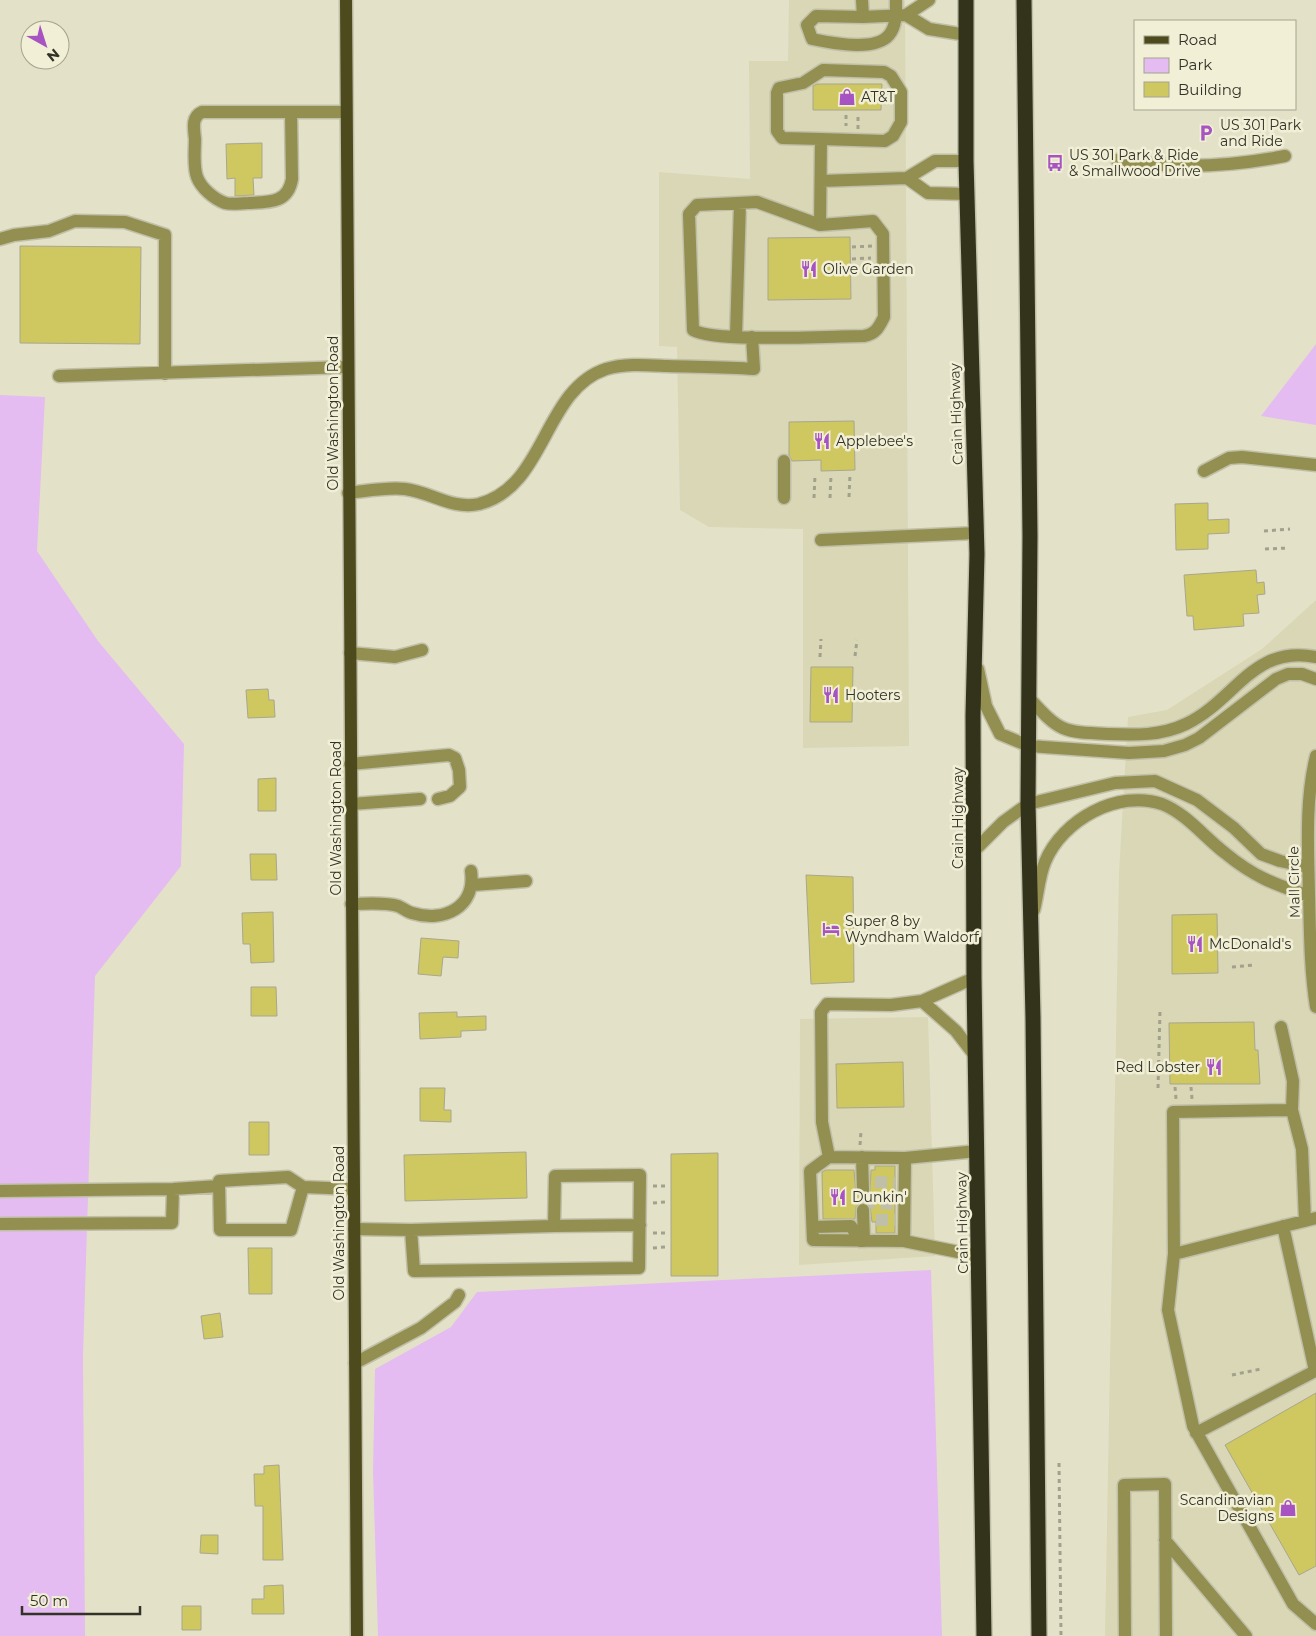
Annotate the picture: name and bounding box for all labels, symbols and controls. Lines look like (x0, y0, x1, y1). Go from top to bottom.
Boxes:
north arrow (20, 20, 70, 70)
legend (1134, 20, 1296, 110)
text: Road (1178, 30, 1217, 49)
text: N (43, 45, 63, 66)
text: Park (1178, 55, 1212, 74)
text: Building (1178, 80, 1242, 99)
shop icon: AT&T (837, 87, 857, 107)
place label: AT&T (861, 88, 895, 106)
place label: US 301 Park and Ride (1220, 116, 1302, 150)
parking icon: US 301 Park and Ride (1196, 123, 1216, 143)
place label: US 301 Park & Ride & Smallwood Drive (1069, 146, 1201, 180)
bus stop icon: US 301 Park & Ride & Smallwood Drive (1045, 153, 1065, 173)
restaurant icon: Olive Garden (799, 259, 819, 279)
place label: Olive Garden (823, 260, 914, 278)
street label: Old Washington Road (324, 336, 342, 490)
street label: Crain Highway (945, 362, 967, 465)
restaurant icon: Applebee's (812, 431, 832, 451)
place label: Applebee's (836, 432, 913, 450)
restaurant icon: Hooters (821, 685, 841, 705)
place label: Hooters (845, 686, 900, 704)
street label: Old Washington Road (327, 741, 345, 895)
street label: Crain Highway (949, 767, 967, 869)
street label: Mall Circle (1284, 846, 1304, 918)
place label: Super 8 by Wyndham Waldorf (845, 912, 980, 946)
hotel icon: Super 8 by Wyndham Waldorf (821, 919, 841, 939)
restaurant icon: McDonald's (1185, 934, 1205, 954)
place label: McDonald's (1209, 935, 1291, 953)
restaurant icon: Red Lobster (1204, 1057, 1224, 1077)
place label: Red Lobster (1116, 1058, 1200, 1076)
street label: Old Washington Road (330, 1146, 348, 1300)
street label: Crain Highway (952, 1172, 972, 1274)
restaurant icon: Dunkin' (828, 1187, 848, 1207)
place label: Dunkin' (852, 1188, 907, 1206)
place label: Scandinavian Designs (1180, 1491, 1274, 1525)
shop icon: Scandinavian Designs (1278, 1498, 1298, 1518)
scale bar (22, 1584, 140, 1616)
text: 50 m (30, 1591, 68, 1610)

